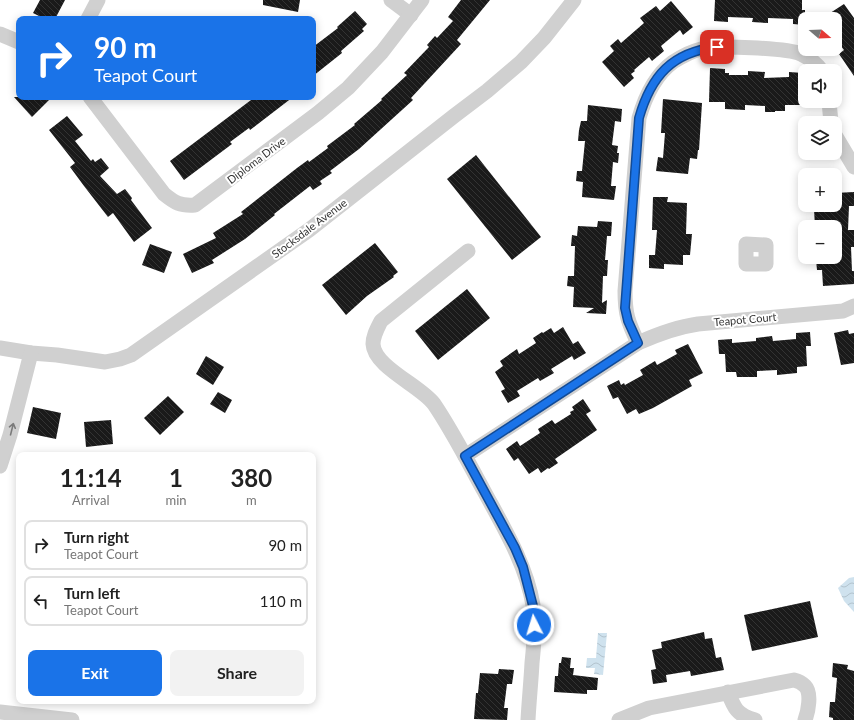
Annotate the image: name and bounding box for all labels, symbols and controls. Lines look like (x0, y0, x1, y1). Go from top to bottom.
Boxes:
north arrow (798, 12, 842, 56)
map controls (798, 12, 842, 264)
text: 90 m (94, 30, 157, 64)
pin (700, 30, 734, 64)
icon: right (28, 32, 80, 84)
icon: arrive (706, 36, 728, 58)
text: Teapot Court (94, 64, 197, 86)
button: sound (798, 64, 842, 108)
button: layers (798, 116, 842, 160)
street label: Diploma Drive (224, 134, 288, 186)
button: + (798, 168, 842, 212)
street label: Stocksdale Avenue (269, 196, 349, 260)
button: − (798, 220, 842, 264)
street label: Teapot Court (713, 310, 777, 328)
one-way arrow (8, 423, 16, 436)
text: 11:14 (60, 463, 122, 492)
text: 1 (169, 463, 183, 492)
text: 380 (230, 463, 272, 492)
text: Arrival (72, 492, 109, 508)
text: min (166, 492, 187, 508)
text: m (246, 492, 257, 508)
text: Turn right (64, 528, 129, 546)
icon: right (30, 534, 52, 556)
text: 90 m (268, 536, 302, 554)
text: Teapot Court (64, 546, 139, 562)
text: Turn left (64, 584, 120, 602)
icon: left (30, 590, 52, 612)
text: 110 m (260, 592, 302, 610)
text: Teapot Court (64, 602, 139, 618)
position arrow (513, 604, 555, 646)
button: Exit (28, 650, 162, 696)
button: Share (170, 650, 304, 696)

